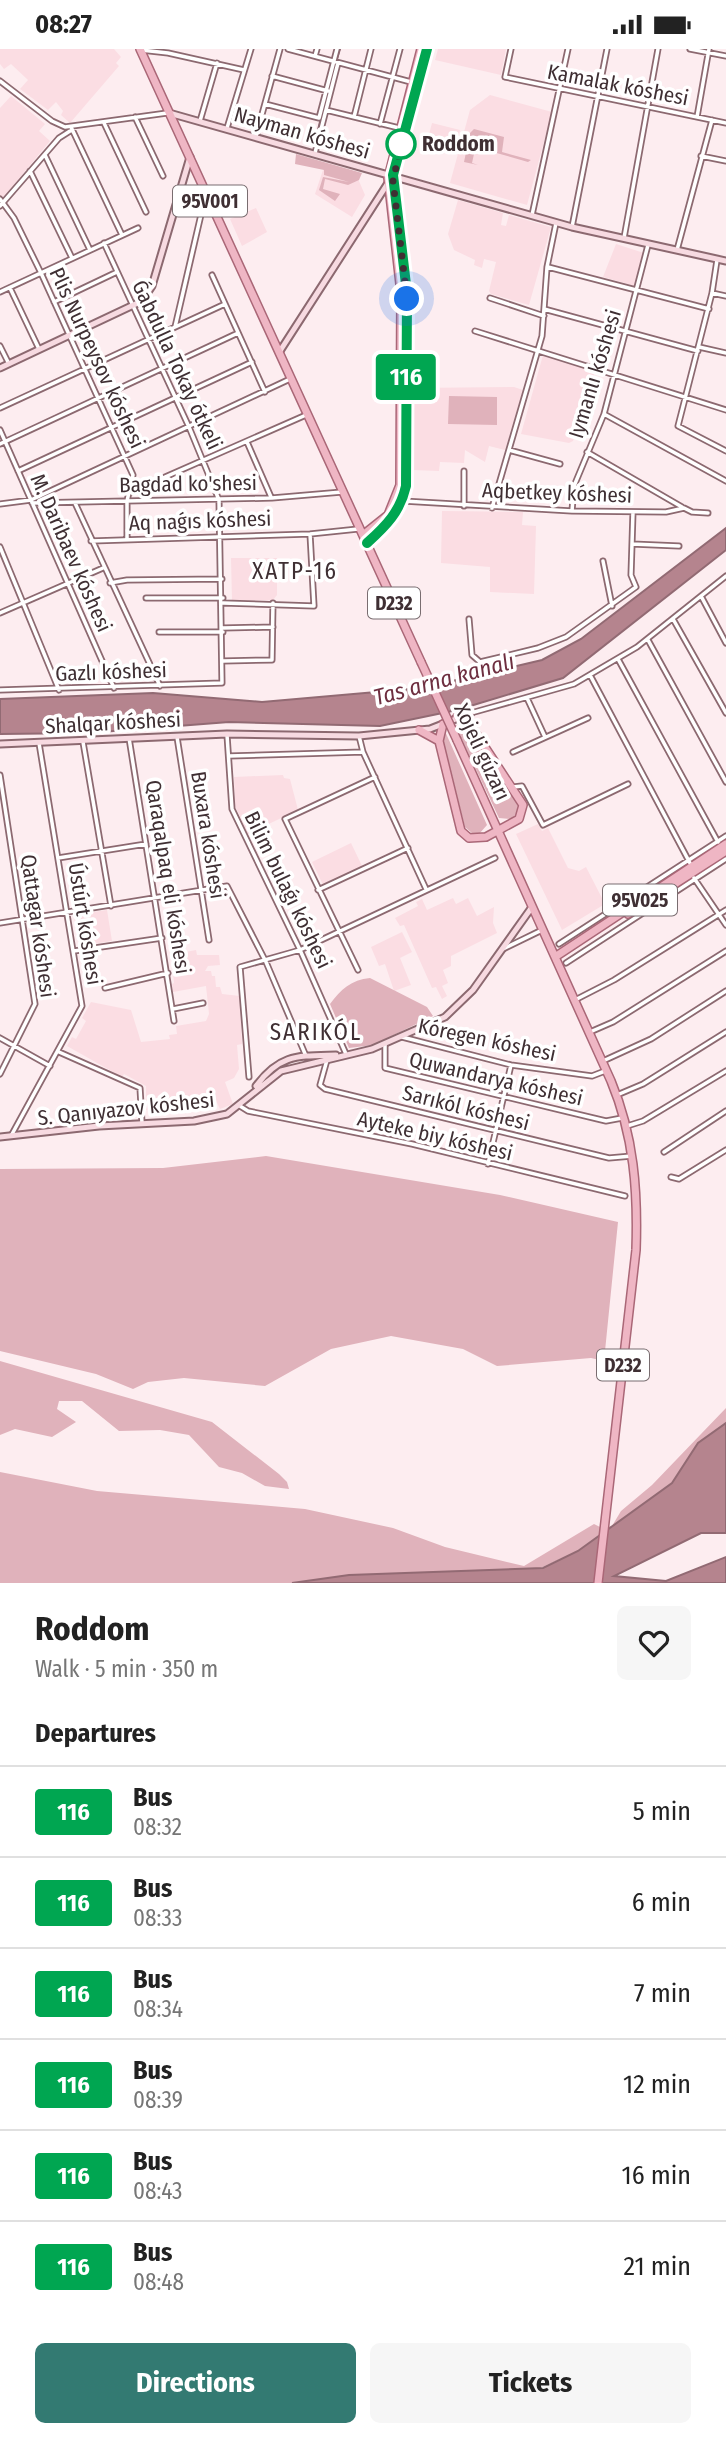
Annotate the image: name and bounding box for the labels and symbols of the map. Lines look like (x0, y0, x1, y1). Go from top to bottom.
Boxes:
street label: Kamalak kóshesi (545, 59, 691, 111)
street label: Nayman kóshesi (231, 101, 373, 165)
marker: Roddom (386, 129, 416, 159)
place label: Roddom (422, 131, 495, 157)
road number: 95V001 (173, 185, 247, 217)
street label: Plis Nurpeysov kóshesi (44, 263, 150, 453)
street label: Ǵabdulla Tokay ótkeli (126, 276, 228, 454)
your location (389, 281, 424, 316)
street label: Iymanlı kóshesi (563, 306, 627, 442)
line badge: 116 (366, 354, 446, 400)
street label: M. Daribaev kóshesi (24, 470, 118, 636)
street label: Bagdad ko'shesi (119, 470, 257, 498)
street label: Aqbetkey kóshesi (481, 477, 633, 509)
street label: Aq naǵıs kóshesi (128, 506, 272, 536)
district label: XATP-16 (252, 557, 338, 585)
road number: D232 (368, 587, 420, 618)
water label: Tas arna kanalı (371, 647, 517, 711)
street label: Gazlı kóshesi (55, 657, 167, 687)
street label: Xojeli gúzarı (448, 699, 516, 805)
street label: Shalqar kóshesi (44, 706, 182, 740)
street label: Buxara kóshesi (185, 769, 231, 901)
street label: Qaraqalpaq eli kóshesi (140, 778, 196, 976)
street label: Bilim bulaǵı kóshesi (239, 807, 337, 973)
street label: Qattagar kóshesi (15, 853, 61, 999)
street label: Ústúrt kóshesi (62, 861, 108, 987)
road number: 95V025 (603, 885, 677, 915)
street label: Kóregen kóshesi (416, 1013, 558, 1067)
district label: SARIKÓL (270, 1018, 362, 1046)
street label: Quwandarya kóshesi (407, 1046, 585, 1112)
street label: Sarıkól kóshesi (400, 1080, 532, 1136)
street label: S. Qanıyazov kóshesi (36, 1087, 216, 1131)
street label: Ayteke biy kóshesi (355, 1106, 515, 1166)
road number: D232 (597, 1349, 649, 1381)

